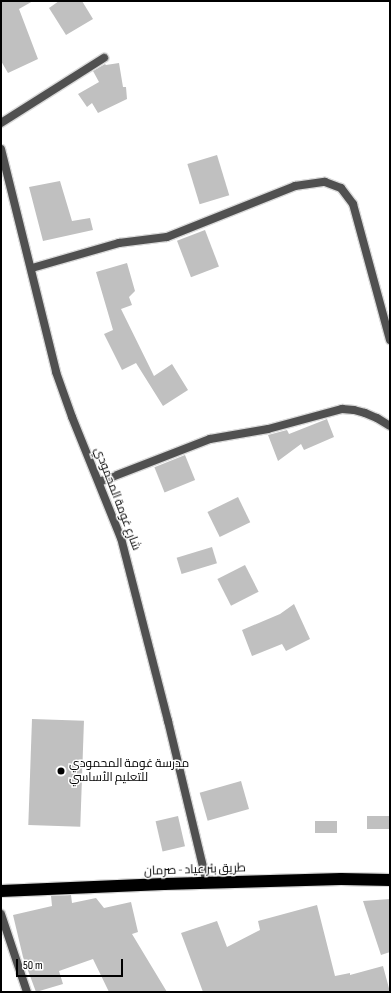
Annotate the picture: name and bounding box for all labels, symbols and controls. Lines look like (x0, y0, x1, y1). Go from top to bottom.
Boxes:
street label: شارع غومة المحمودي (91, 445, 143, 553)
place label: مدرسة غومة المحمودي للتعليم الأساسي (69, 757, 189, 785)
marker: مدرسة غومة المحمودي للتعليم الأساسي (56, 766, 66, 776)
street label: طريق بئر عياد - صرمان (144, 861, 246, 879)
scale bar (18, 951, 125, 977)
text: 50 m (23, 958, 43, 973)

